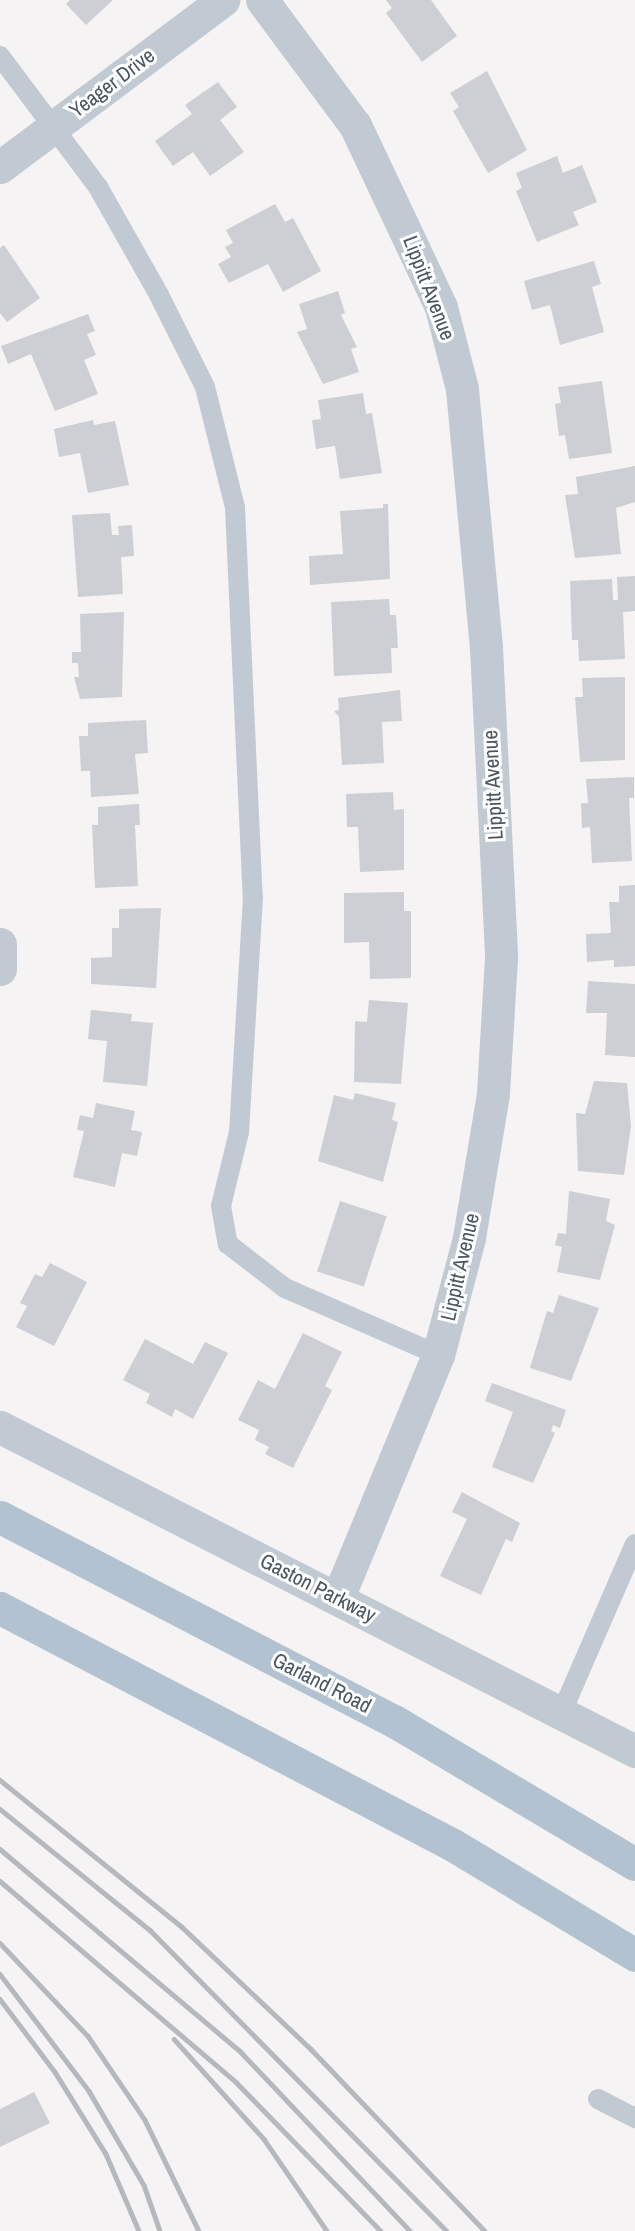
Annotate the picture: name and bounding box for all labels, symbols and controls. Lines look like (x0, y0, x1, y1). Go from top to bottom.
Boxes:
street label: Yeager Drive (64, 43, 160, 123)
street label: Lippitt Avenue (397, 232, 461, 344)
street label: Lippitt Avenue (478, 729, 508, 841)
street label: Lippitt Avenue (435, 1210, 485, 1324)
street label: Gaston Parkway (256, 1548, 380, 1628)
street label: Garland Road (269, 1647, 375, 1719)

